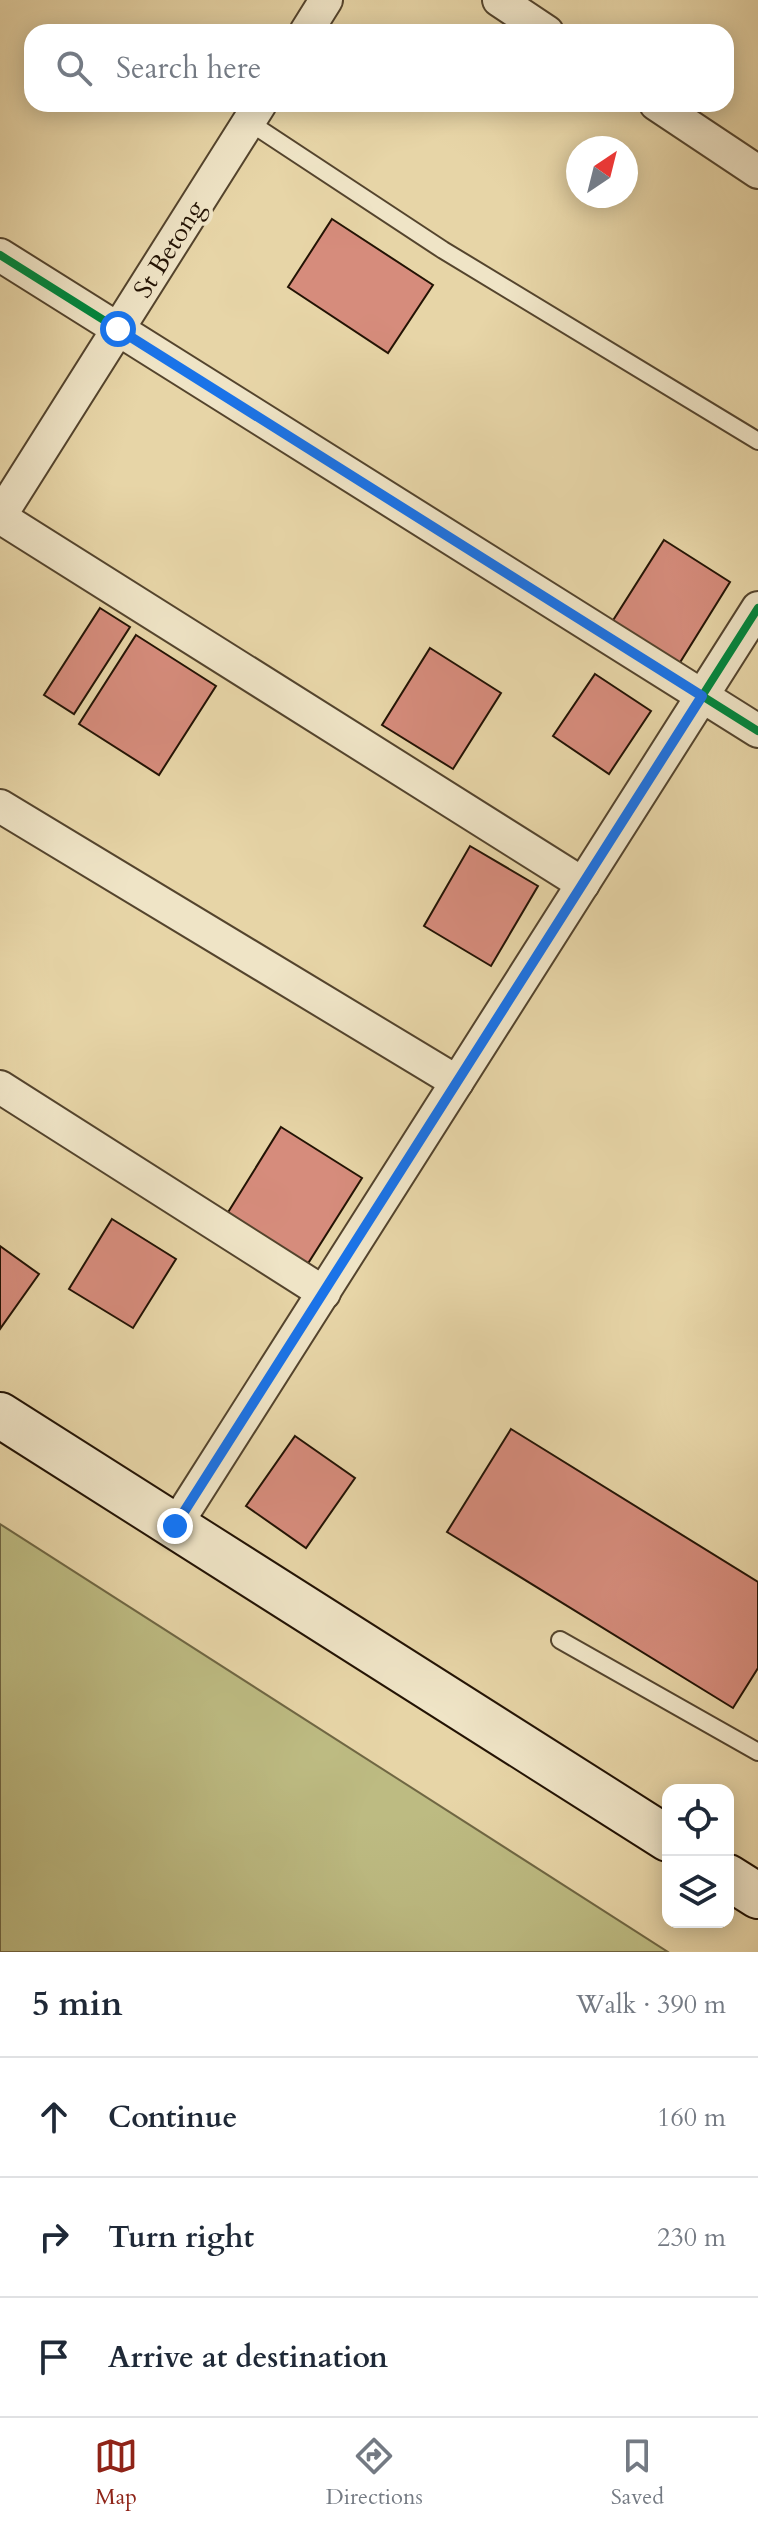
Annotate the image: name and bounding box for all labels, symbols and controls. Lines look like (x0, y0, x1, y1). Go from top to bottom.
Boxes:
search box (24, 24, 734, 112)
icon: search (52, 46, 96, 90)
text: Search here (116, 48, 261, 89)
north arrow (566, 136, 638, 208)
street label: St Betong (125, 193, 213, 305)
route start (100, 311, 136, 347)
route end (157, 1508, 193, 1544)
map controls (662, 1784, 734, 1928)
button: locate (662, 1784, 734, 1856)
button: layers (662, 1856, 734, 1928)
text: 5 min (32, 1981, 123, 2027)
text: Walk · 390 m (576, 1987, 726, 2022)
icon: ahead (32, 2095, 76, 2139)
text: Continue (108, 2097, 237, 2138)
text: 160 m (657, 2100, 726, 2135)
icon: right (32, 2215, 76, 2259)
text: Turn right (108, 2217, 254, 2258)
text: 230 m (657, 2220, 726, 2255)
icon: arrive (32, 2335, 76, 2379)
text: Arrive at destination (108, 2337, 388, 2378)
tab: Map (94, 2434, 138, 2512)
tab: Directions (326, 2434, 423, 2512)
tab: Saved (611, 2434, 664, 2512)

